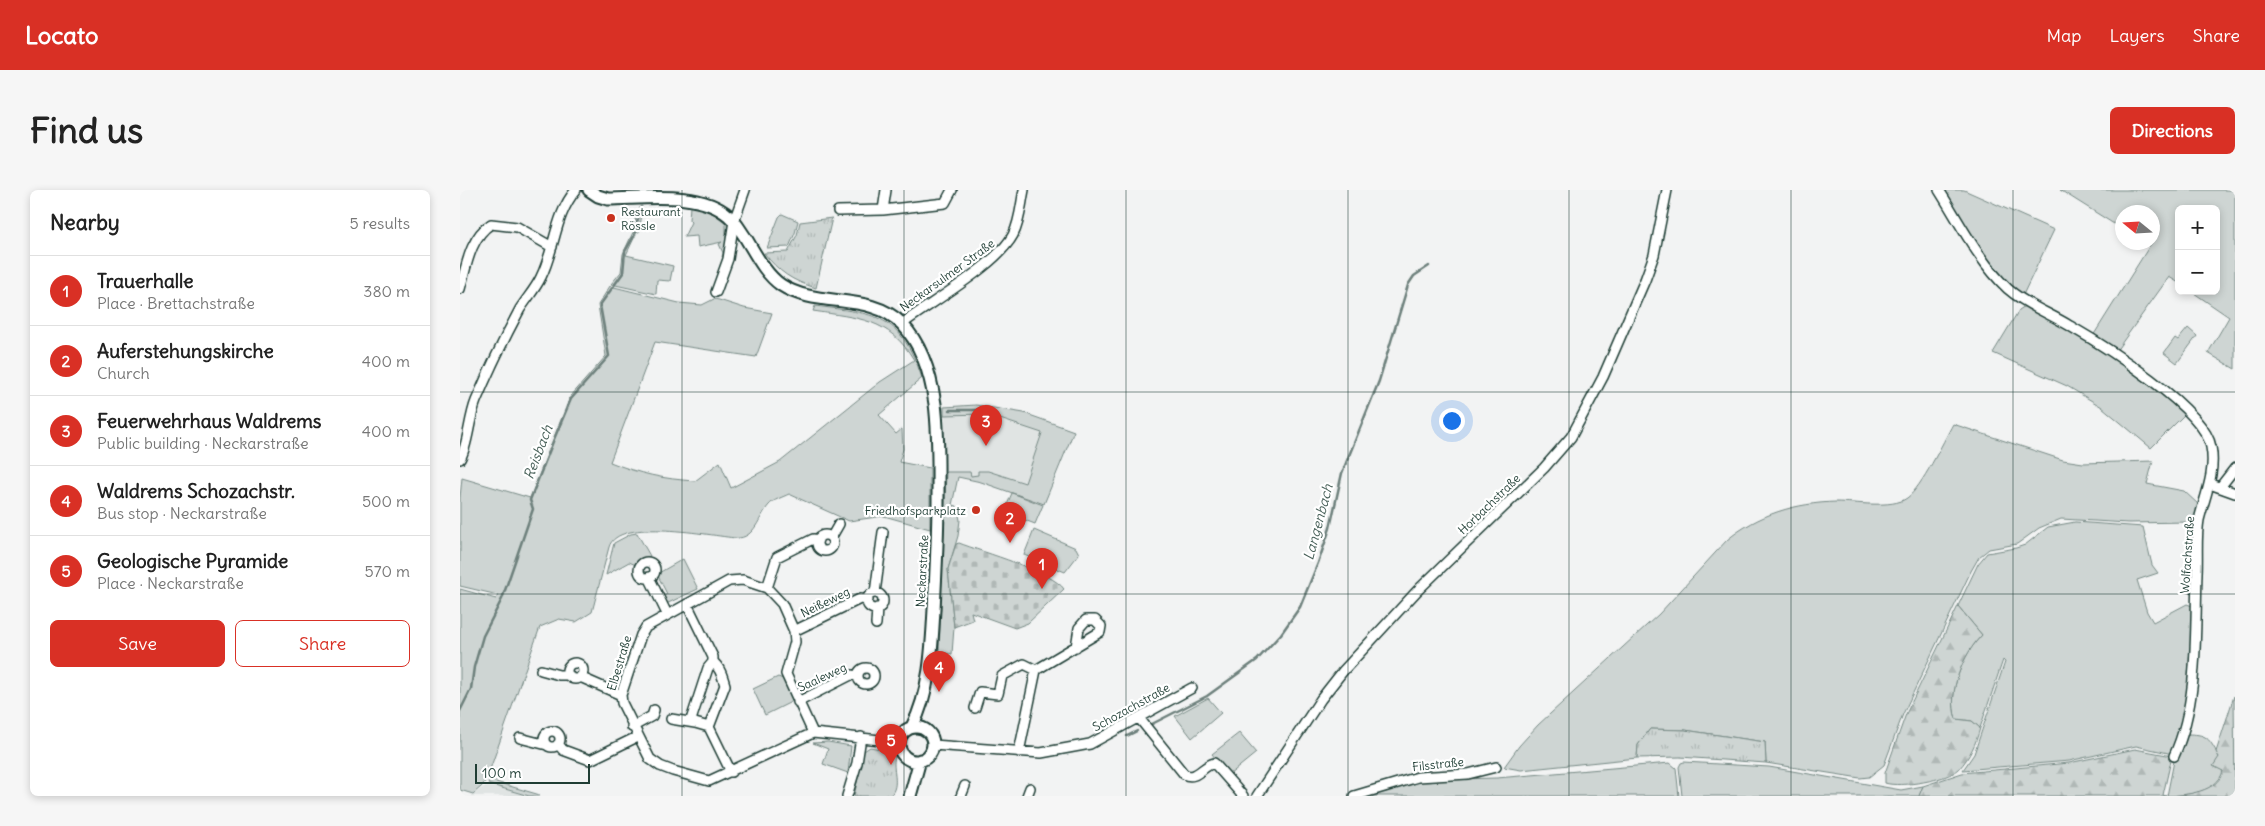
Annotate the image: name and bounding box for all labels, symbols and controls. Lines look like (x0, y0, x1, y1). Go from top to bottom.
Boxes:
text: Locato (25, 20, 99, 50)
text: Map (2046, 24, 2081, 47)
text: Layers (2109, 24, 2165, 47)
text: Share (2193, 24, 2240, 47)
button: Directions (2110, 107, 2235, 154)
text: Find us (30, 108, 143, 152)
place label: Restaurant Rössle (621, 204, 681, 233)
north arrow (2115, 205, 2160, 250)
map controls (2175, 205, 2220, 295)
button: + (2175, 205, 2220, 250)
text: Nearby (50, 209, 120, 236)
marker: Restaurant Rössle (605, 212, 617, 224)
text: 5 results (349, 213, 410, 233)
street label: Neckarsulmer Straße (897, 236, 997, 314)
button: − (2175, 250, 2220, 295)
text: Trauerhalle (97, 269, 194, 293)
text: 1 (63, 281, 69, 301)
text: 380 m (363, 281, 410, 301)
text: Place · Brettachstraße (97, 293, 255, 313)
text: Auferstehungskirche (97, 339, 274, 363)
text: 2 (62, 351, 70, 371)
text: 400 m (362, 351, 410, 371)
text: Church (97, 363, 150, 383)
pin: 3 (970, 405, 1002, 446)
your location (1439, 408, 1465, 434)
text: Feuerwehrhaus Waldrems (97, 409, 321, 433)
text: 3 (61, 421, 71, 441)
text: 400 m (362, 421, 410, 441)
water label: Reisbach (519, 422, 557, 482)
text: Public building · Neckarstraße (97, 433, 309, 453)
street label: Horbachstraße (1455, 471, 1523, 537)
text: Waldrems Schozachstr. (97, 479, 295, 503)
water label: Langenbach (1299, 481, 1337, 562)
text: 4 (61, 491, 71, 511)
text: 500 m (362, 491, 410, 511)
pin: 2 (994, 502, 1026, 543)
text: Bus stop · Neckarstraße (97, 503, 267, 523)
place label: Friedhofsparkplatz (865, 503, 966, 518)
marker: Friedhofsparkplatz (970, 504, 982, 516)
street label: Wolfachstraße (2177, 516, 2197, 594)
street label: Neckarstraße (913, 534, 931, 608)
pin: 1 (1026, 548, 1058, 589)
text: Geologische Pyramide (97, 549, 288, 573)
text: 5 (61, 561, 71, 581)
text: 570 m (365, 561, 410, 581)
text: Place · Neckarstraße (97, 573, 244, 593)
street label: Neißeweg (798, 584, 852, 620)
button: Save (50, 620, 225, 667)
button: Share (235, 620, 410, 667)
street label: Elbestraße (604, 634, 634, 692)
pin: 4 (923, 651, 955, 692)
street label: Saaleweg (795, 659, 849, 695)
street label: Schozachstraße (1090, 680, 1172, 734)
pin: 5 (875, 724, 907, 765)
street label: Filsstraße (1411, 754, 1465, 774)
scale bar (475, 761, 590, 784)
text: 100 m (482, 764, 522, 782)

